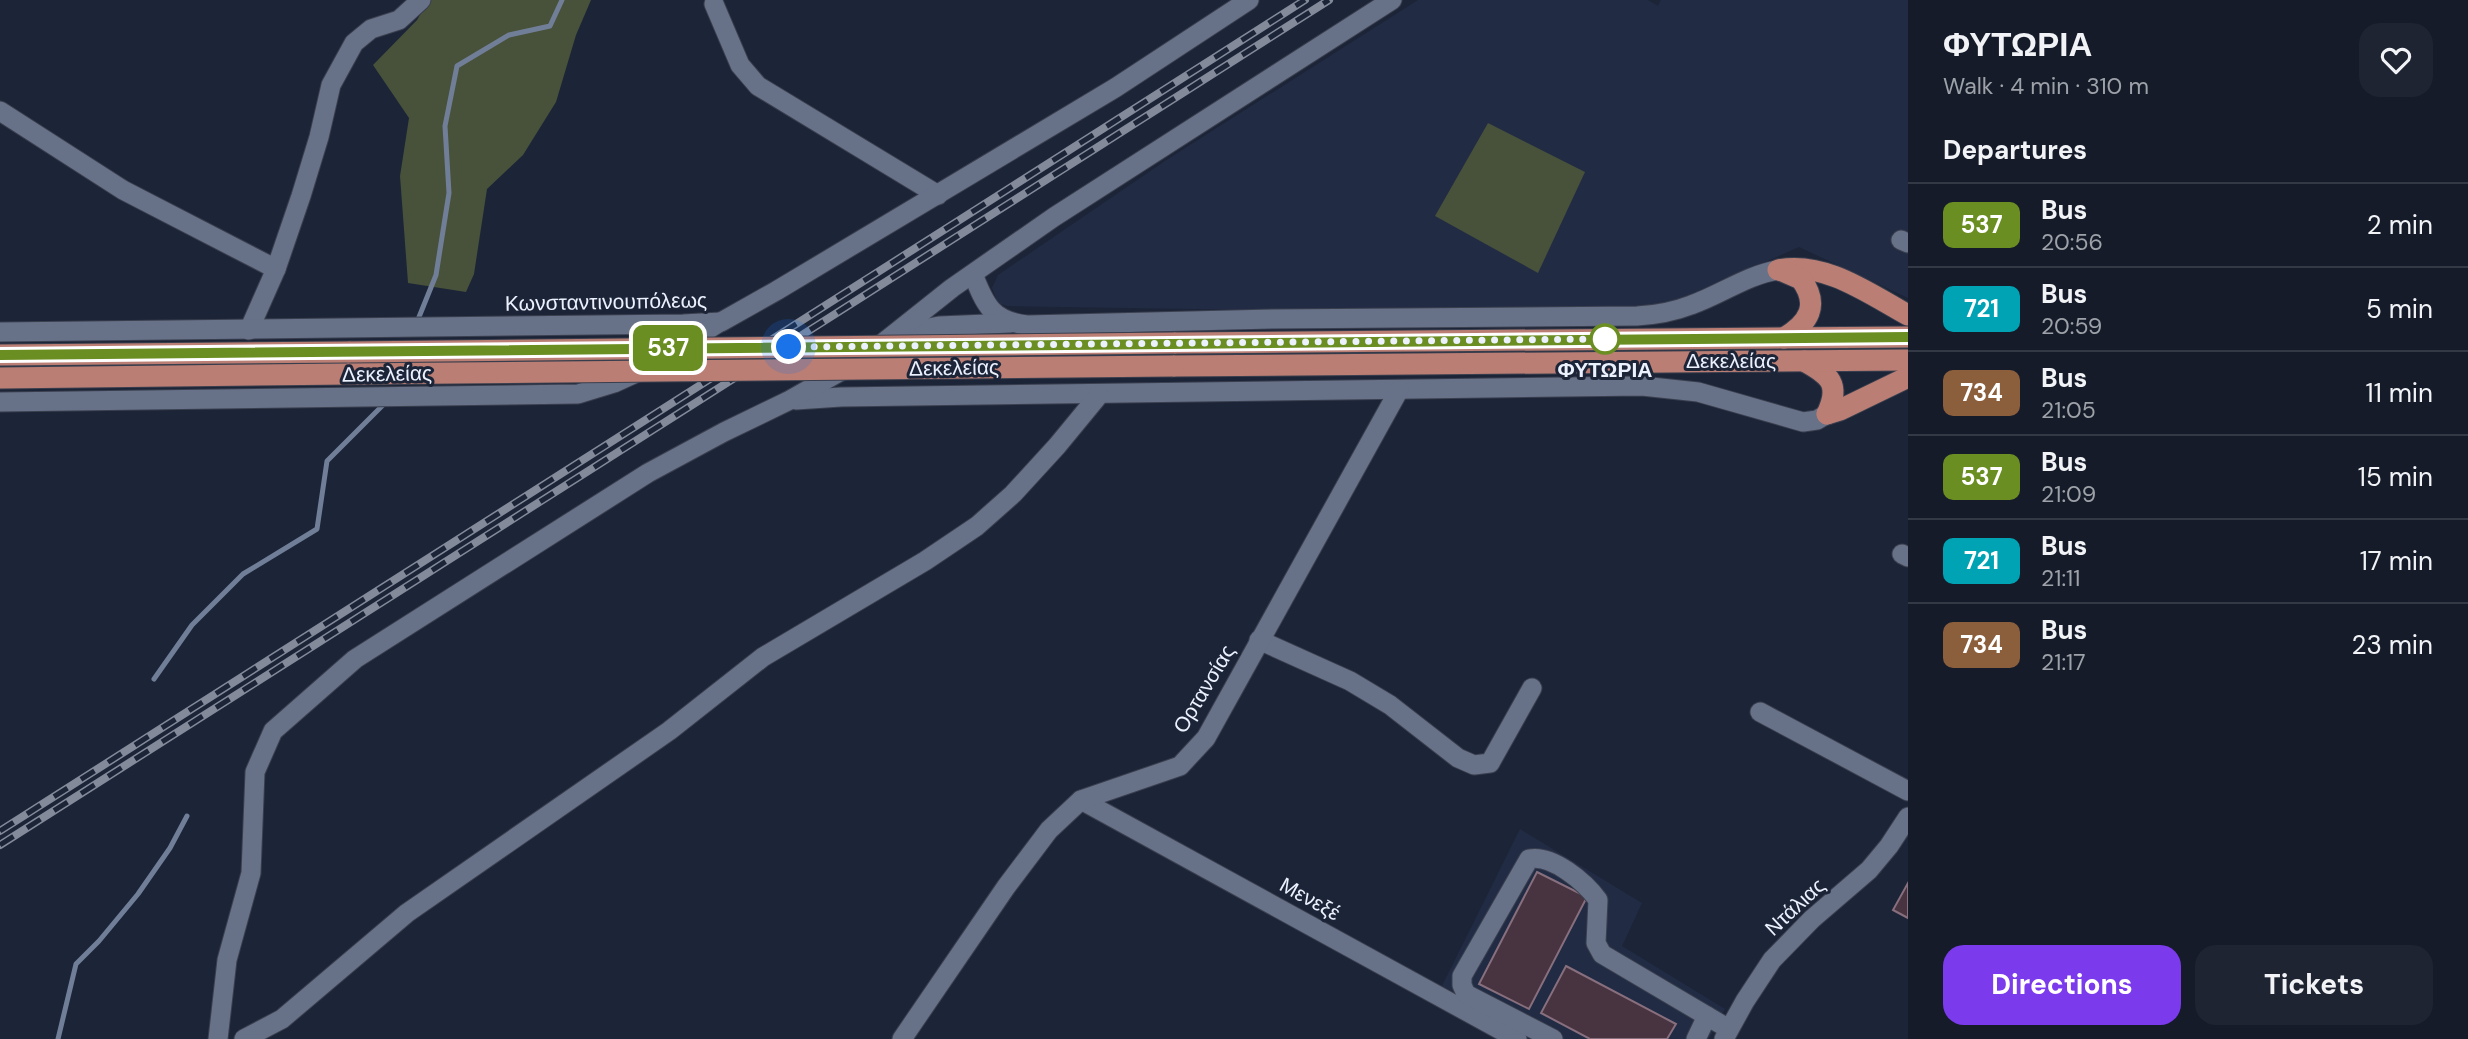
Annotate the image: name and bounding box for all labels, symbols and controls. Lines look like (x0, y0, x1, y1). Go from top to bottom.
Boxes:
text: ΦΥΤΩΡΙΑ (1943, 23, 2092, 66)
button: heart (2359, 23, 2433, 97)
text: Walk · 4 min · 310 m (1943, 71, 2149, 101)
text: Departures (1943, 133, 2087, 167)
text: Bus (2041, 193, 2087, 227)
text: 2 min (2367, 208, 2433, 242)
text: 537 (1960, 209, 2003, 240)
text: 20:56 (2041, 227, 2103, 257)
text: Bus (2041, 277, 2087, 311)
street label: Κωνσταντινουπόλεως (505, 286, 707, 318)
text: 5 min (2366, 292, 2433, 326)
text: 721 (1964, 293, 1999, 324)
text: 20:59 (2041, 311, 2102, 341)
marker: ΦΥΤΩΡΙΑ (1590, 324, 1620, 354)
line badge: 537 (628, 325, 708, 371)
your location (771, 329, 806, 364)
text: 537 (647, 332, 689, 363)
street label: Δεκελείας (1686, 347, 1776, 375)
street label: Δεκελείας (909, 353, 999, 383)
place label: ΦΥΤΩΡΙΑ (1558, 356, 1652, 384)
street label: Δεκελείας (342, 359, 432, 389)
text: Bus (2041, 361, 2087, 395)
text: 11 min (2366, 376, 2433, 410)
text: 734 (1960, 377, 2003, 408)
text: 21:05 (2041, 395, 2096, 425)
text: Bus (2041, 445, 2087, 479)
text: 15 min (2358, 460, 2433, 494)
text: 537 (1960, 461, 2003, 492)
text: 21:09 (2041, 479, 2096, 509)
text: Bus (2041, 529, 2087, 563)
text: 17 min (2360, 544, 2433, 578)
text: 721 (1964, 545, 1999, 576)
text: 21:11 (2041, 563, 2080, 593)
text: Bus (2041, 613, 2087, 647)
text: 23 min (2351, 628, 2433, 662)
text: 734 (1960, 629, 2003, 660)
street label: Ορτανσίας (1167, 640, 1241, 738)
text: 21:17 (2041, 647, 2086, 677)
street label: Μενεξέ (1275, 871, 1345, 927)
street label: Ντάλιας (1759, 872, 1831, 942)
button: Directions (1943, 945, 2181, 1025)
button: Tickets (2195, 945, 2433, 1025)

